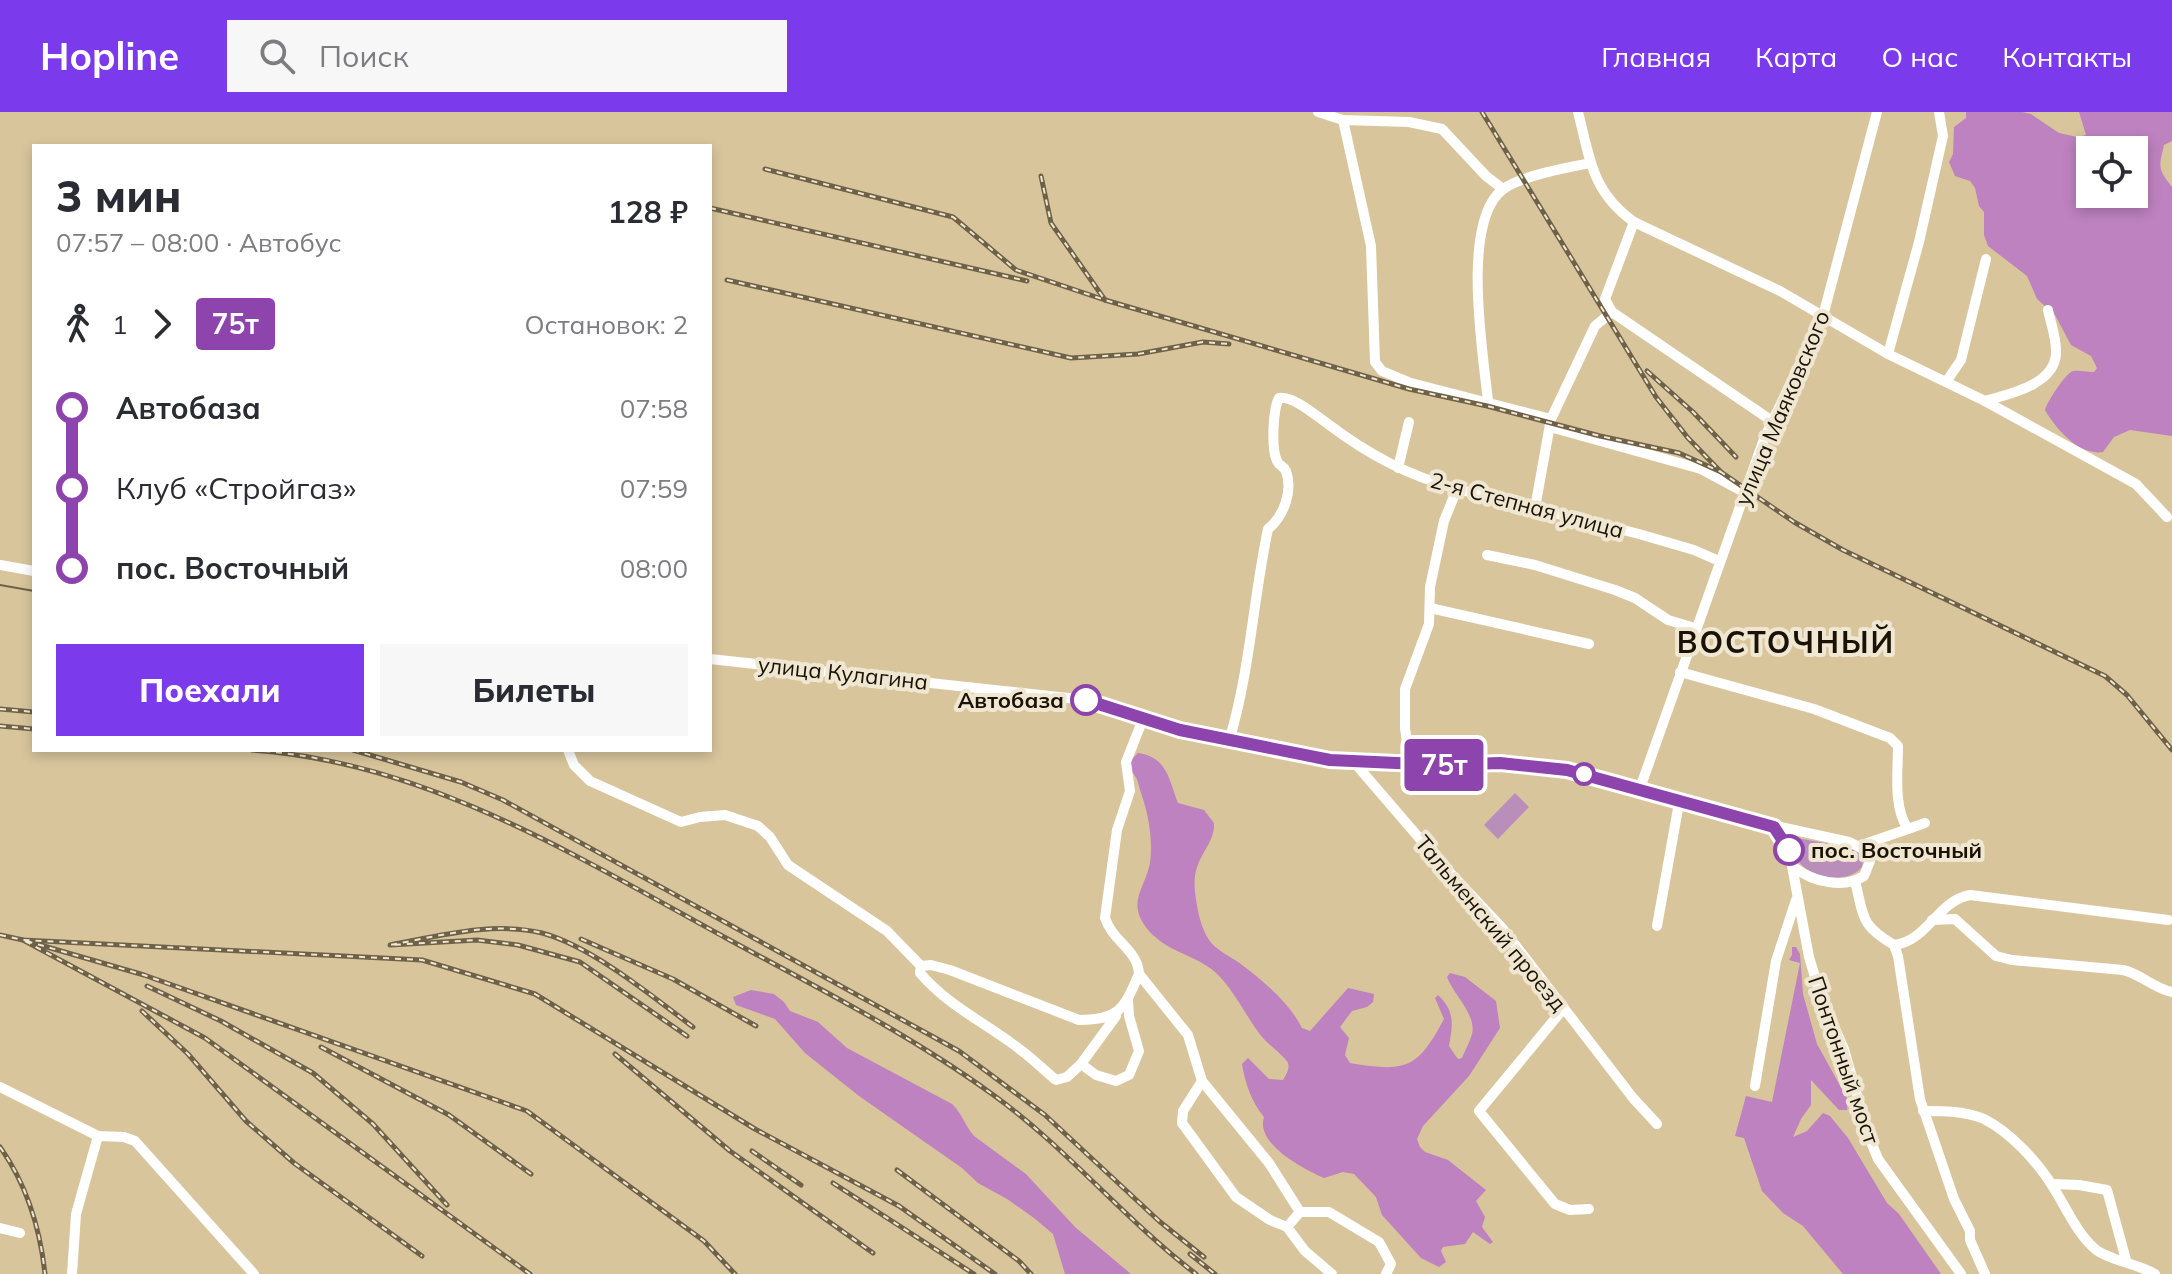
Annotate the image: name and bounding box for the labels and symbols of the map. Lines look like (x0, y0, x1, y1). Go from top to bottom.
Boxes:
street label: улица Маяковского (1728, 306, 1836, 510)
street label: 2-я Степная улица (1427, 466, 1627, 544)
district label: ВОСТОЧНЫЙ (1677, 623, 1895, 661)
street label: улица Кулагина (757, 650, 929, 696)
marker: Автобаза (1071, 685, 1101, 715)
place label: Автобаза (958, 686, 1064, 714)
line badge: 75т (1398, 739, 1490, 791)
unlabelled marker (1573, 763, 1595, 785)
street label: Тальменский проезд (1409, 829, 1573, 1017)
marker: пос. Восточный (1774, 835, 1804, 865)
place label: пос. Восточный (1811, 836, 1982, 864)
street label: Понтонный мост (1802, 972, 1886, 1148)

